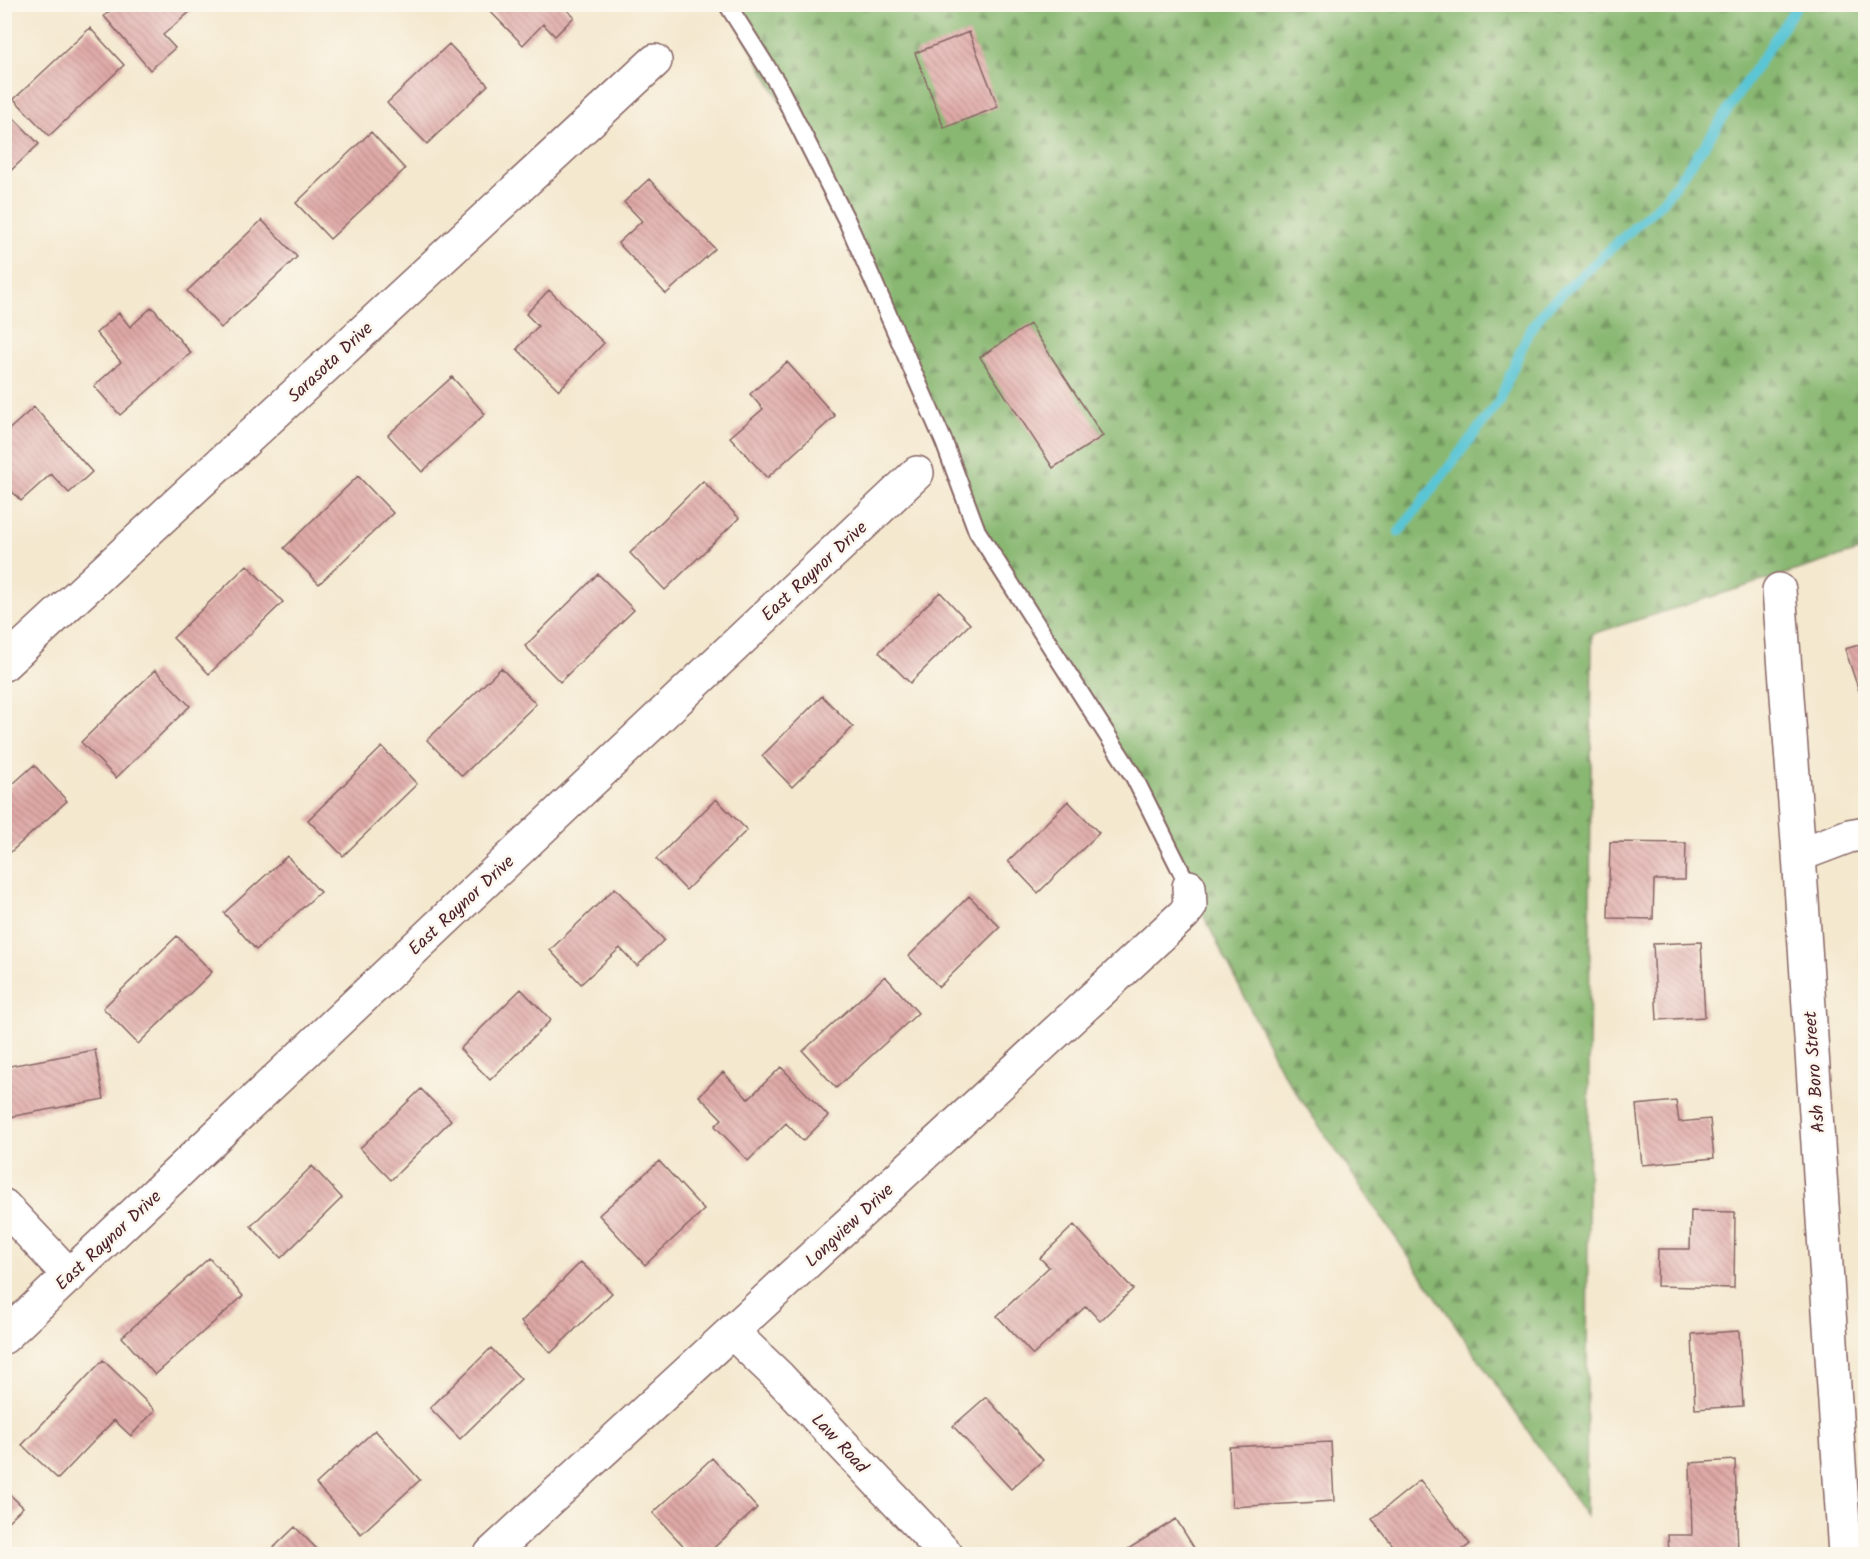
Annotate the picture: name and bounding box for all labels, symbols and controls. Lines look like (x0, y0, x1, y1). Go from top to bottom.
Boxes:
street label: Sarasota Drive (281, 316, 381, 411)
street label: East Raynor Drive (755, 515, 875, 629)
street label: East Raynor Drive (402, 849, 522, 963)
street label: Ash Boro Street (1797, 1009, 1834, 1134)
street label: Longview Drive (799, 1177, 901, 1275)
street label: East Raynor Drive (49, 1184, 169, 1298)
street label: Law Road (803, 1407, 875, 1482)

